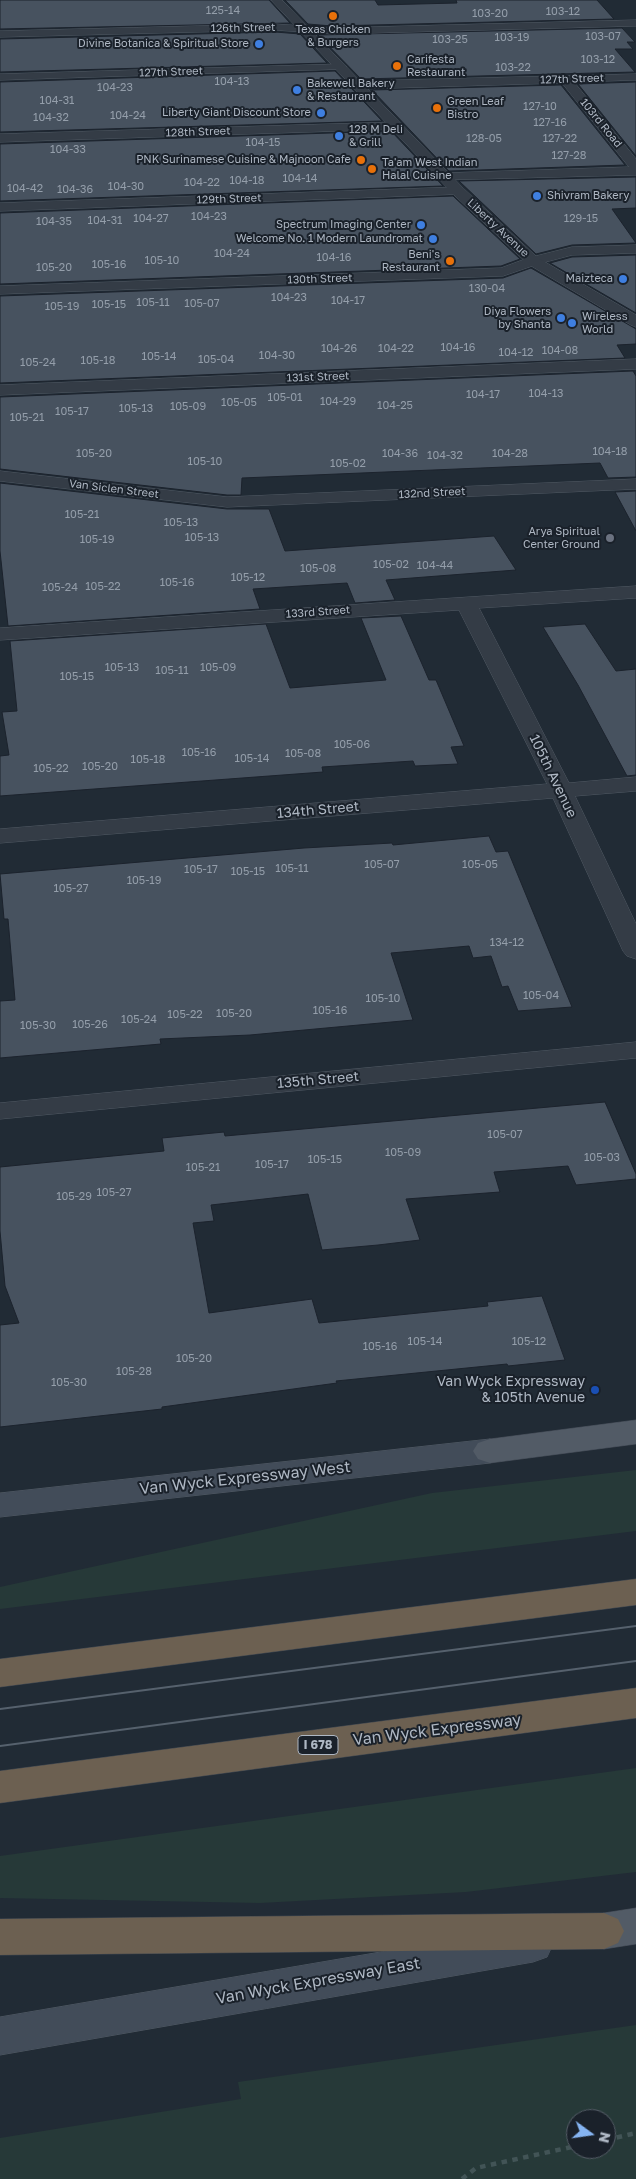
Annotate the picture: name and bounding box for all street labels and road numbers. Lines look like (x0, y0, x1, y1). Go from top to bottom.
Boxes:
street label: 126th Street (210, 21, 276, 35)
street label: 127th Street (139, 64, 203, 80)
street label: 127th Street (540, 71, 604, 87)
street label: 103rd Road (577, 96, 625, 150)
street label: 128th Street (165, 124, 231, 140)
street label: 129th Street (196, 191, 262, 207)
street label: Liberty Avenue (465, 196, 531, 260)
street label: 130th Street (287, 271, 353, 287)
street label: 131st Street (286, 369, 350, 385)
street label: Van Siclen Street (68, 477, 160, 501)
street label: 132nd Street (398, 485, 466, 501)
street label: 133rd Street (285, 603, 351, 621)
street label: 105th Avenue (526, 732, 580, 820)
street label: 134th Street (276, 798, 360, 822)
street label: 135th Street (276, 1068, 360, 1092)
street label: Van Wyck Expressway West (138, 1457, 352, 1499)
street label: Van Wyck Expressway (352, 1710, 522, 1750)
road number: I 678 (298, 1736, 338, 1754)
street label: Van Wyck Expressway East (214, 1954, 422, 2008)

